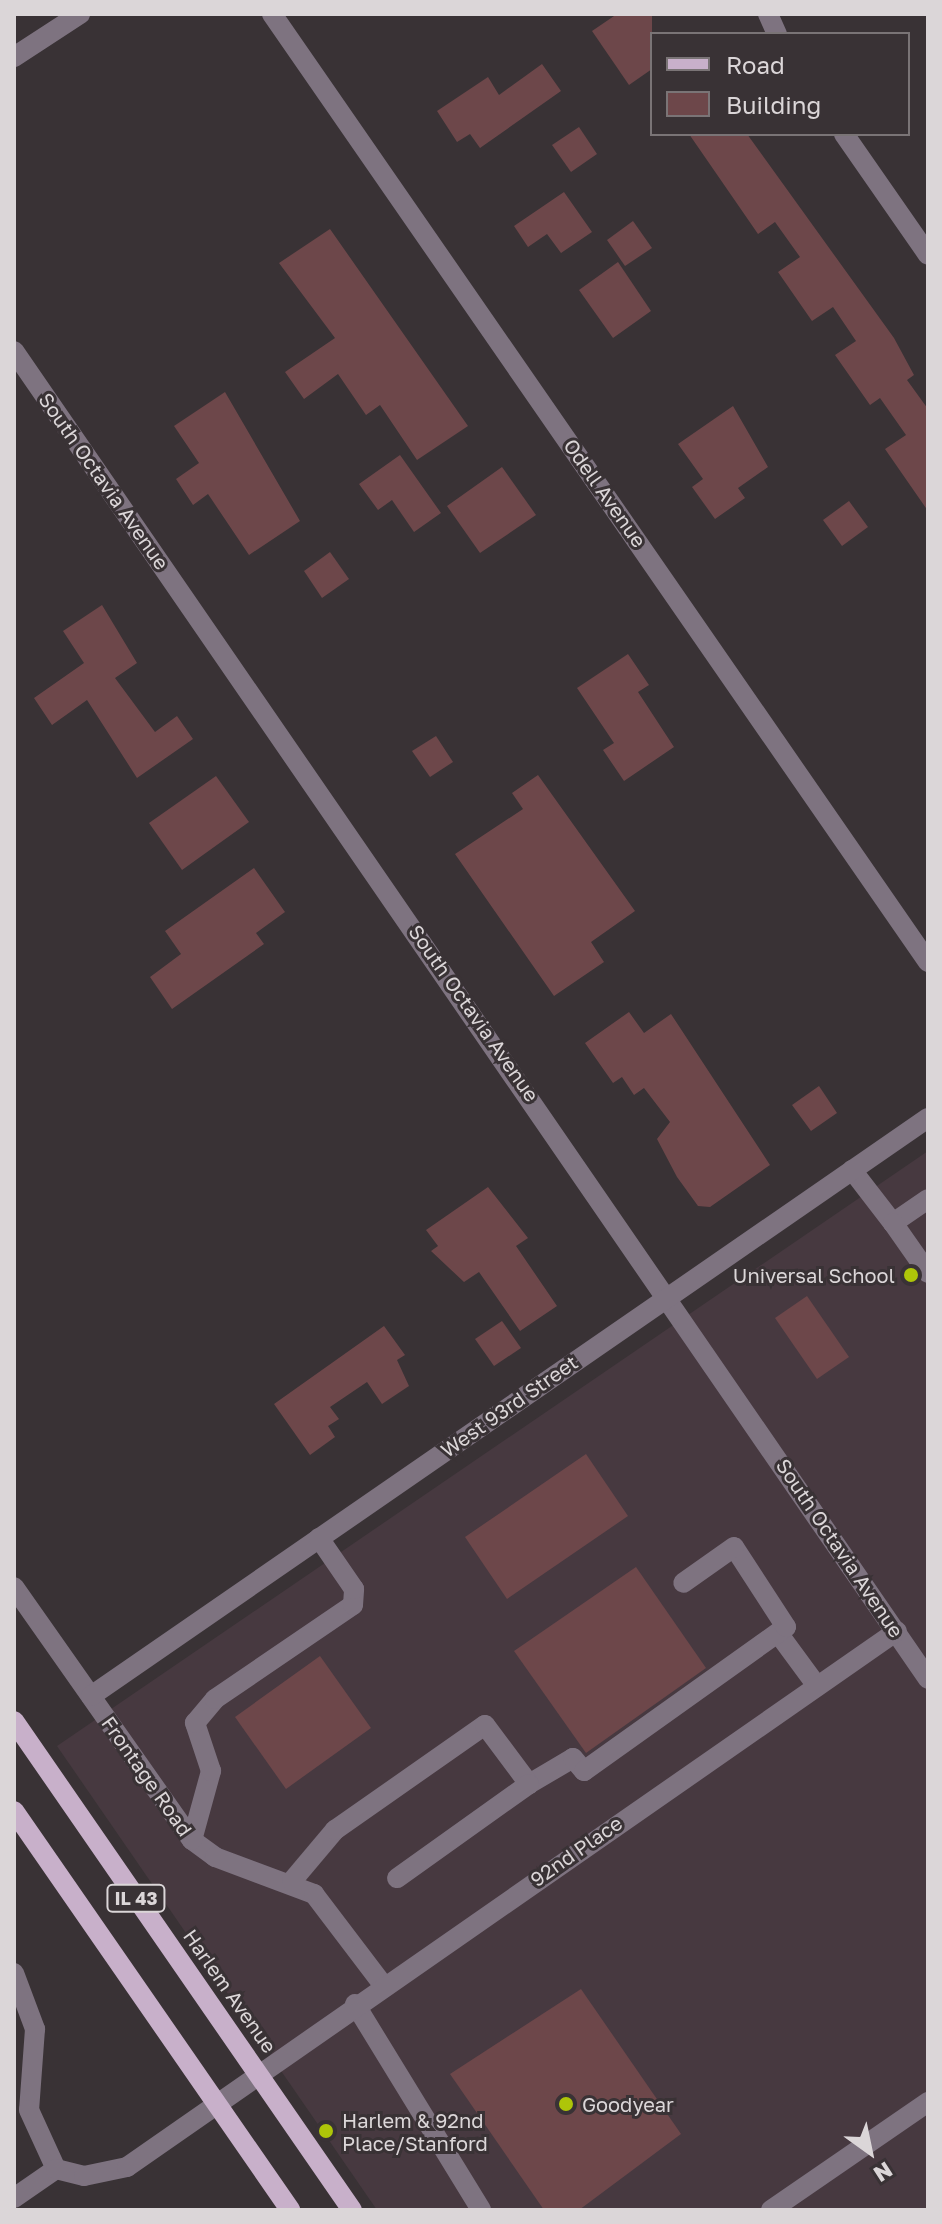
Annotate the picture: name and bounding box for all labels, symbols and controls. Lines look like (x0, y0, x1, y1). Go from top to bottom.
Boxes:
legend (650, 32, 910, 136)
text: Road (726, 50, 785, 79)
text: Building (726, 90, 821, 119)
street label: South Octavia Avenue (34, 388, 174, 574)
street label: Odell Avenue (559, 434, 651, 552)
street label: South Octavia Avenue (404, 920, 544, 1106)
place label: Universal School (733, 1263, 895, 1287)
marker: Universal School (902, 1266, 920, 1284)
street label: West 93rd Street (436, 1350, 582, 1462)
street label: South Octavia Avenue (771, 1454, 909, 1642)
street label: Frontage Road (97, 1711, 197, 1841)
street label: 92nd Place (525, 1811, 627, 1891)
road number: IL 43 (106, 1884, 166, 1912)
street label: Harlem Avenue (178, 1925, 282, 2057)
place label: Goodyear (582, 2092, 674, 2116)
marker: Goodyear (557, 2095, 575, 2113)
place label: Harlem & 92nd Place/Stanford (342, 2108, 488, 2155)
north arrow (830, 2112, 910, 2192)
marker: Harlem & 92nd Place/Stanford (317, 2122, 335, 2140)
text: N (869, 2157, 898, 2188)

